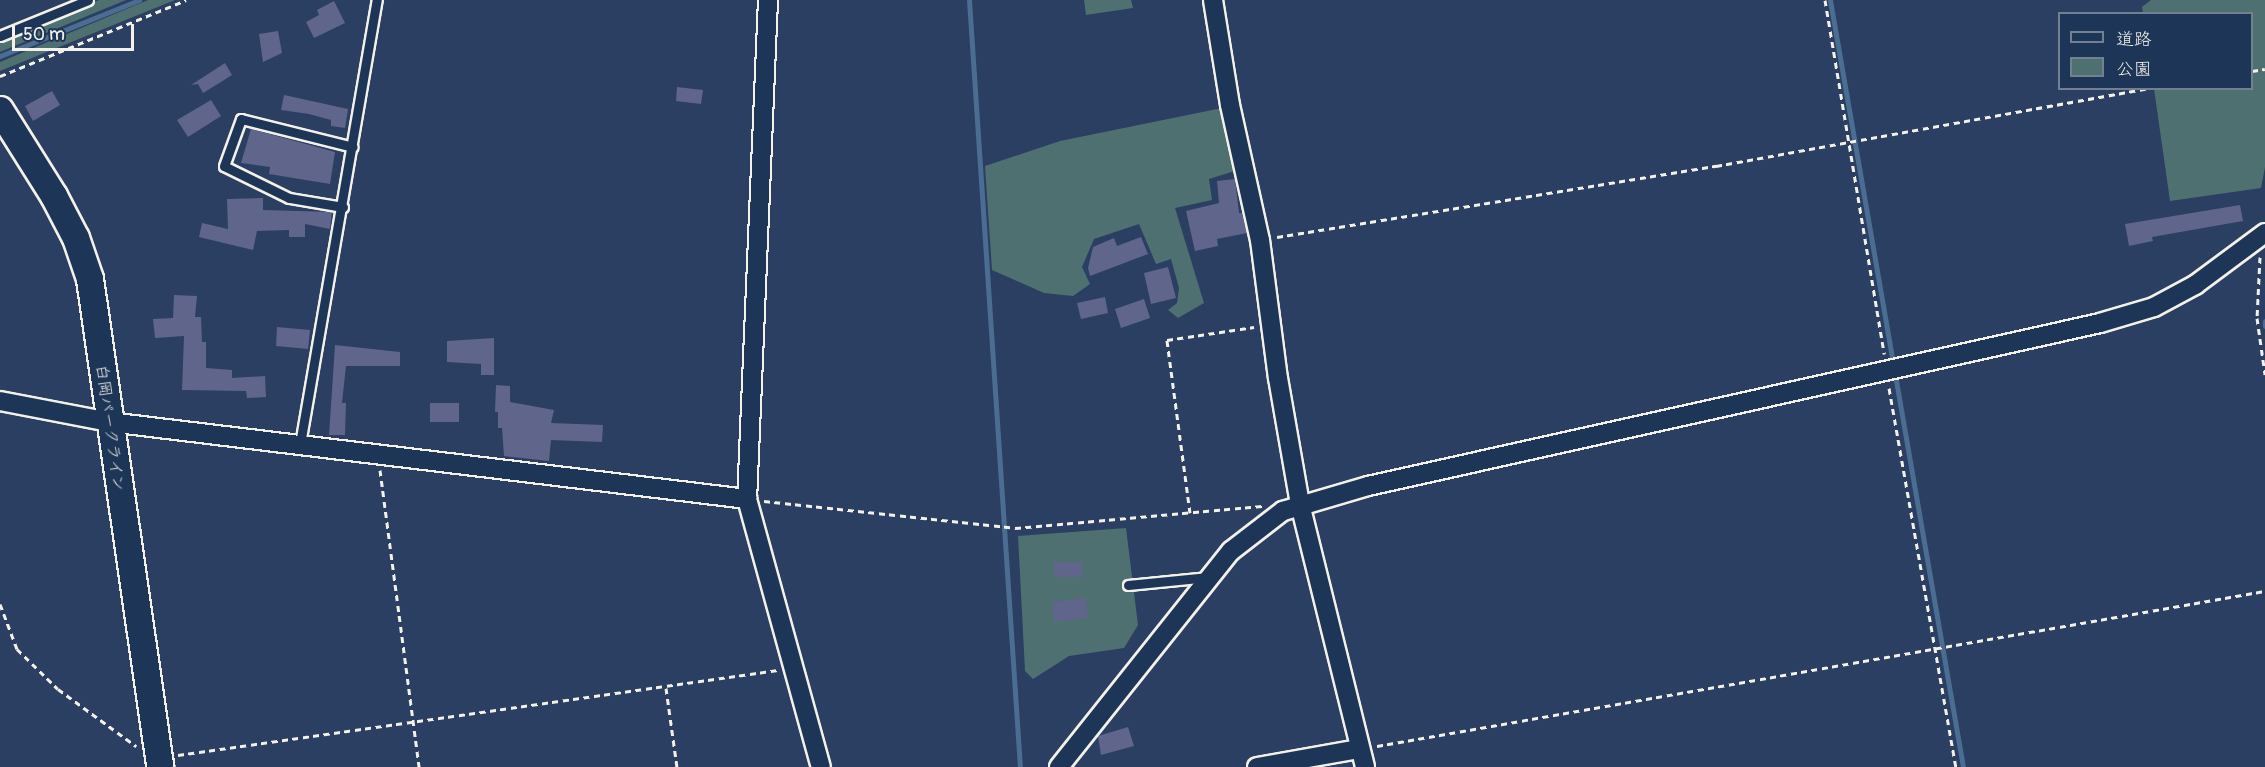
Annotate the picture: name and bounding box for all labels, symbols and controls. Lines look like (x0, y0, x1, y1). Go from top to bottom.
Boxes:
scale bar (15, 12, 136, 50)
legend (2058, 12, 2253, 90)
text: 50 m (23, 23, 65, 46)
text: 道路 (2116, 28, 2152, 51)
text: 公園 (2116, 58, 2152, 81)
street label: 白岡パークライン (92, 363, 128, 493)

